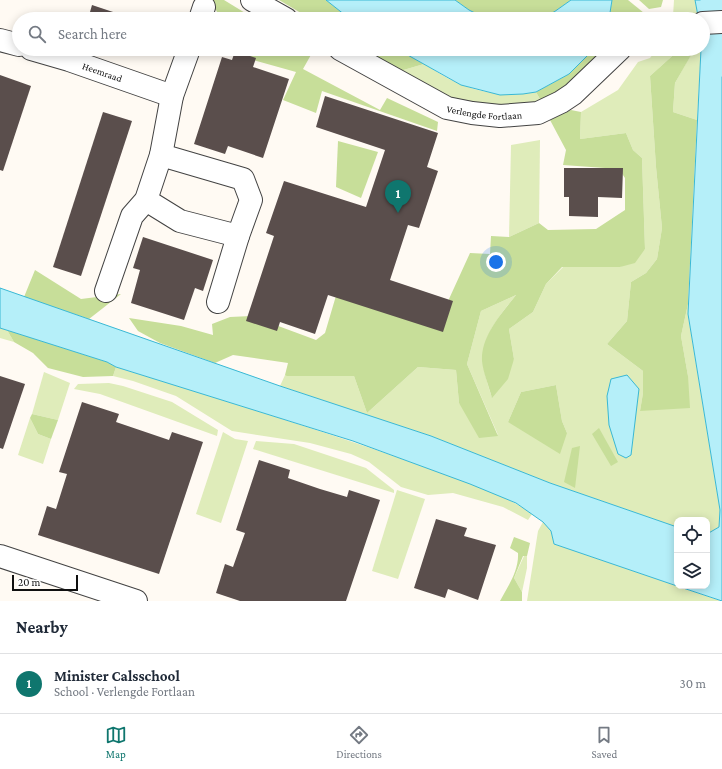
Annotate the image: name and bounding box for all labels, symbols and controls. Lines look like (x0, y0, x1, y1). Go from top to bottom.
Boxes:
search box (12, 12, 710, 56)
icon: search (26, 23, 48, 45)
text: Search here (58, 26, 127, 42)
street label: Heemraad (81, 60, 124, 84)
street label: Verlengde Fortlaan (446, 103, 523, 122)
pin: 1 (385, 180, 411, 213)
your location (486, 252, 506, 272)
map controls (674, 517, 710, 589)
button: locate (674, 517, 710, 553)
button: layers (674, 553, 710, 589)
scale bar (12, 573, 78, 592)
text: 20 m (18, 576, 40, 588)
text: Nearby (16, 618, 68, 637)
text: Minister Calsschool (54, 668, 180, 684)
text: 1 (27, 676, 31, 691)
text: 30 m (680, 676, 706, 691)
text: School · Verlengde Fortlaan (54, 684, 195, 699)
tab: Map (105, 724, 127, 760)
tab: Directions (336, 724, 382, 760)
tab: Saved (591, 724, 617, 760)

